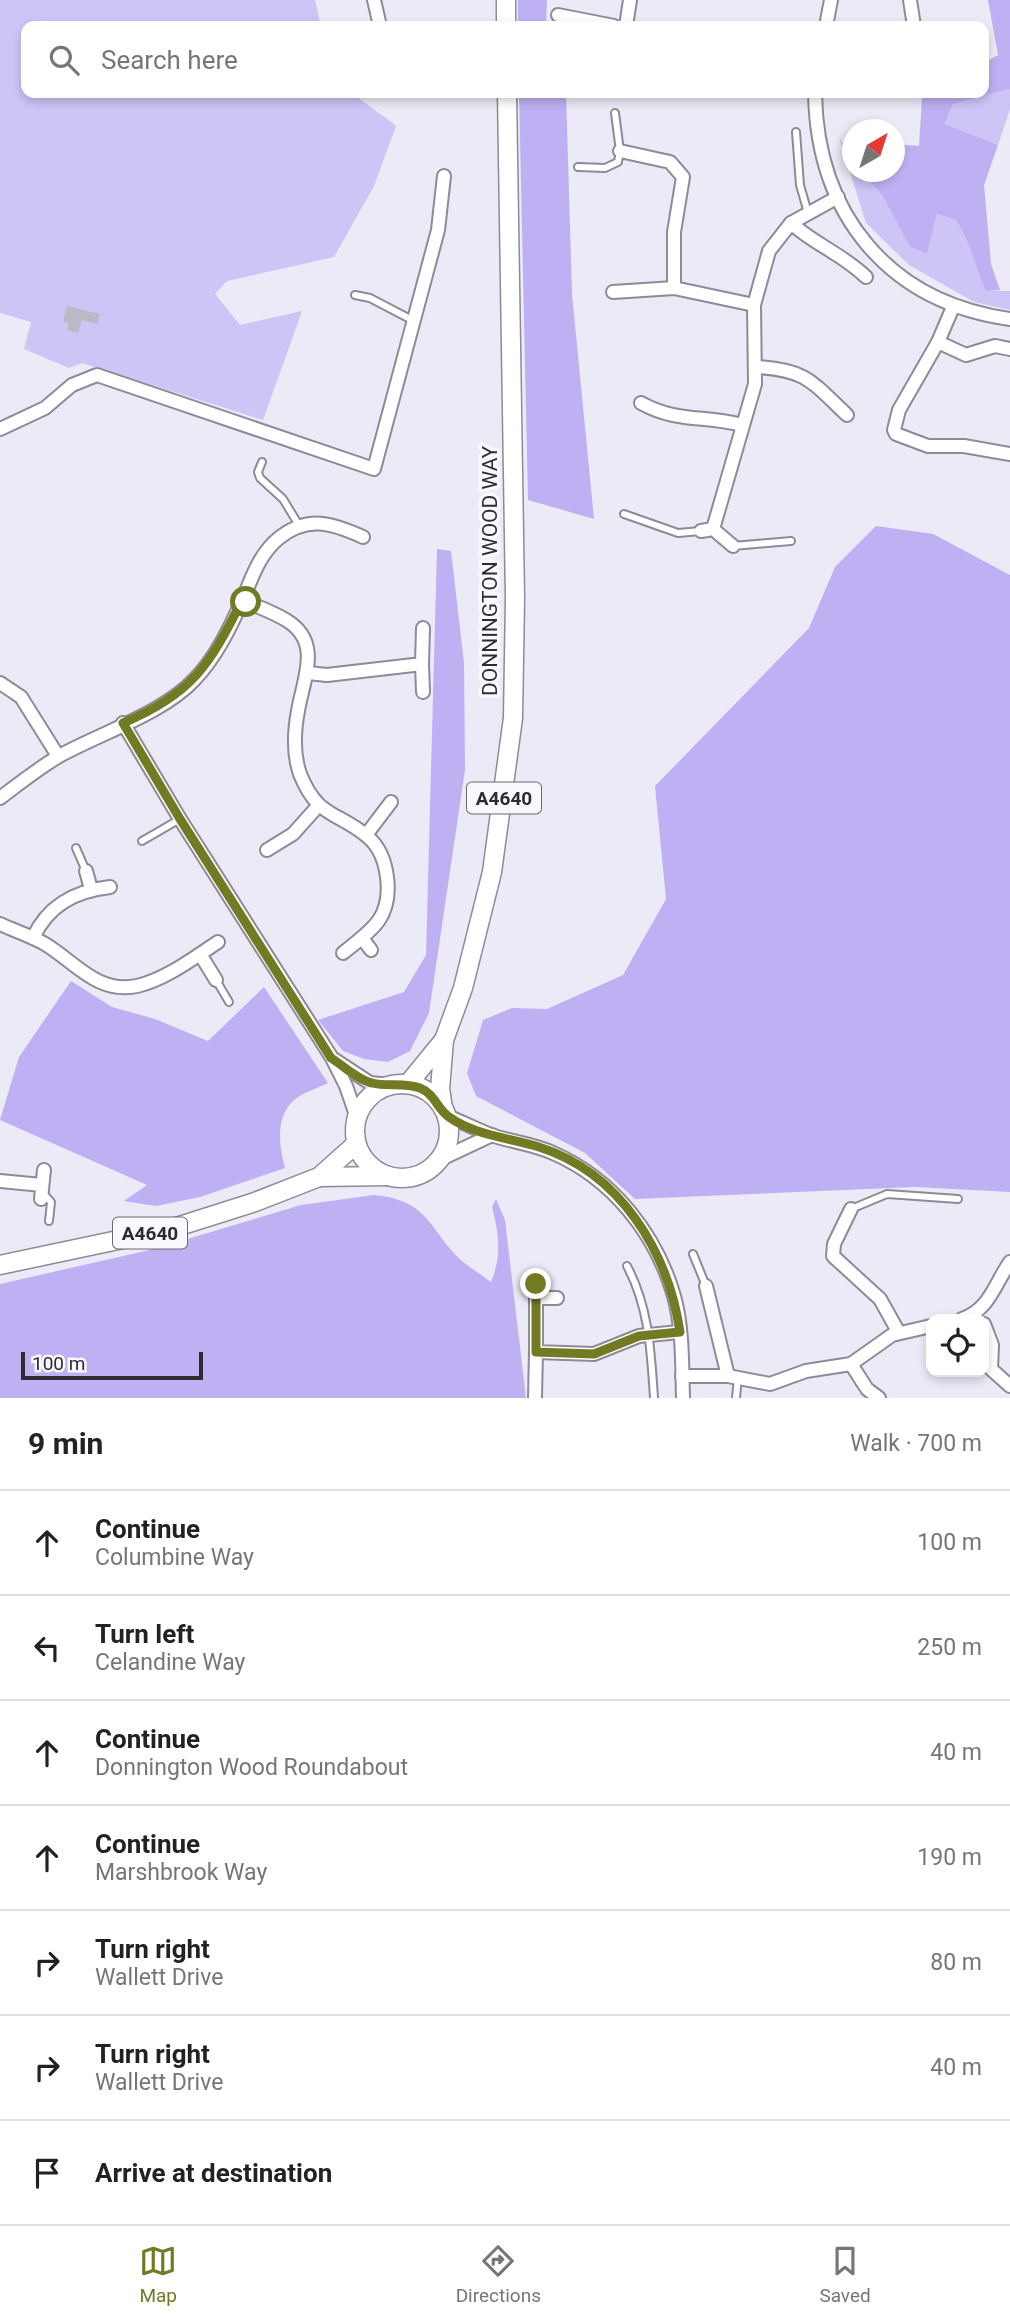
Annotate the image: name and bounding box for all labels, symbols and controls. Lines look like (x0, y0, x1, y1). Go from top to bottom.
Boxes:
search box (21, 21, 989, 98)
icon: search (45, 41, 83, 79)
text: Search here (101, 45, 238, 75)
north arrow (842, 119, 905, 182)
street label: DONNINGTON WOOD WAY (478, 446, 502, 696)
route start (230, 586, 261, 617)
road number: A4640 (467, 782, 541, 814)
road number: A4640 (113, 1218, 187, 1248)
route end (520, 1268, 551, 1299)
map controls (926, 1314, 989, 1377)
button: locate (926, 1314, 989, 1377)
scale bar (21, 1349, 203, 1381)
text: 100 m (32, 1352, 85, 1375)
text: 9 min (28, 1426, 103, 1461)
text: Walk · 700 m (850, 1430, 982, 1457)
text: Continue (95, 1514, 200, 1544)
icon: ahead (28, 1524, 66, 1562)
text: 100 m (917, 1529, 982, 1556)
text: Columbine Way (95, 1544, 254, 1571)
text: Turn left (95, 1619, 194, 1649)
icon: left (28, 1629, 66, 1667)
text: 250 m (917, 1634, 982, 1661)
text: Celandine Way (95, 1649, 245, 1676)
text: Continue (95, 1724, 200, 1754)
icon: ahead (28, 1734, 66, 1772)
text: 40 m (930, 1739, 982, 1766)
text: Donnington Wood Roundabout (95, 1754, 408, 1781)
text: Continue (95, 1829, 200, 1859)
icon: ahead (28, 1839, 66, 1877)
text: 190 m (917, 1844, 982, 1871)
text: Marshbrook Way (95, 1859, 267, 1886)
text: Turn right (95, 1934, 210, 1964)
icon: right (28, 1944, 66, 1982)
text: 80 m (930, 1949, 982, 1976)
text: Wallett Drive (95, 1964, 223, 1991)
text: Turn right (95, 2039, 210, 2069)
icon: right (28, 2049, 66, 2087)
text: 40 m (930, 2054, 982, 2081)
text: Wallett Drive (95, 2069, 223, 2096)
icon: arrive (28, 2154, 66, 2192)
text: Arrive at destination (95, 2158, 332, 2188)
tab: Map (139, 2242, 177, 2307)
tab: Directions (456, 2242, 541, 2307)
tab: Saved (819, 2242, 871, 2307)

